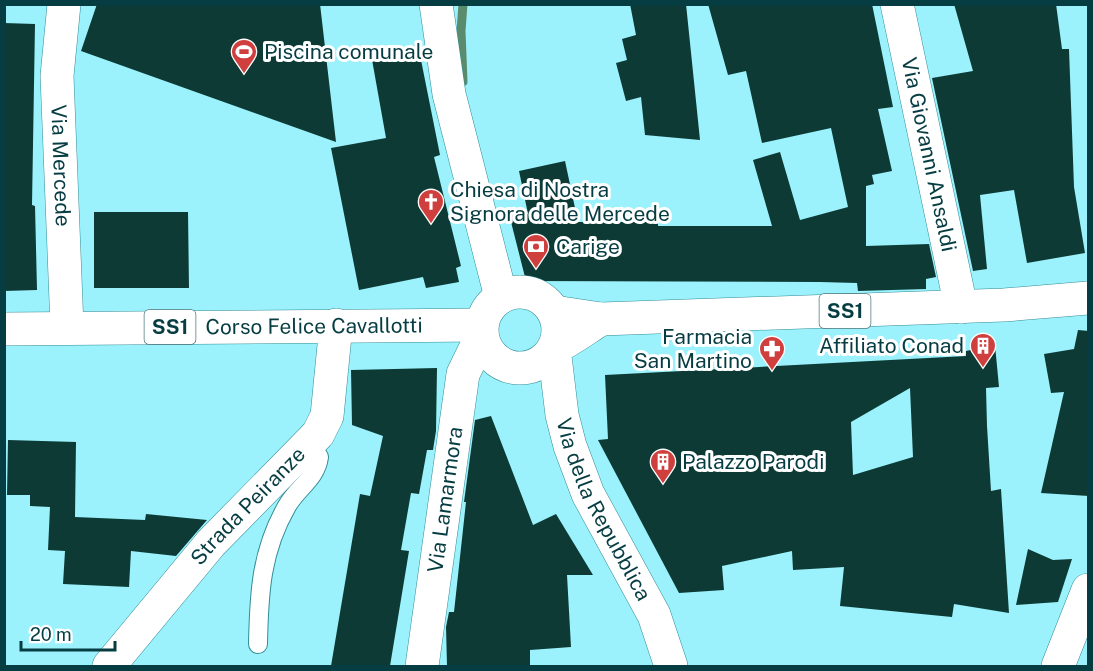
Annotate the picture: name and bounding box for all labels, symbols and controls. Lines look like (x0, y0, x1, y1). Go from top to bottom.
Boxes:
sports icon: Piscina comunale (229, 37, 259, 75)
place label: Piscina comunale (264, 39, 433, 64)
street label: Via Giovanni Ansaldi (897, 55, 962, 254)
street label: Via Mercede (46, 104, 76, 227)
place label: Chiesa di Nostra Signora delle Mercede (450, 177, 670, 226)
church icon: Chiesa di Nostra Signora delle Mercede (416, 187, 446, 225)
bank icon: Carige (521, 232, 551, 270)
place label: Carige (556, 234, 620, 259)
road number: SS1 (820, 294, 870, 328)
road number: SS1 (144, 310, 195, 344)
street label: Corso Felice Cavallotti (205, 312, 423, 339)
place label: Farmacia San Martino (634, 324, 752, 373)
building icon: Affiliato Conad (968, 331, 998, 369)
place label: Affiliato Conad (819, 333, 964, 358)
pharmacy icon: Farmacia San Martino (757, 334, 787, 372)
street label: Via della Repubblica (551, 415, 657, 605)
street label: Via Lamarmora (422, 425, 467, 574)
street label: Strada Peiranze (185, 442, 310, 570)
building icon: Palazzo Parodi (648, 447, 678, 485)
place label: Palazzo Parodi (682, 449, 824, 474)
scale bar (21, 614, 116, 652)
text: 20 m (30, 624, 72, 645)

